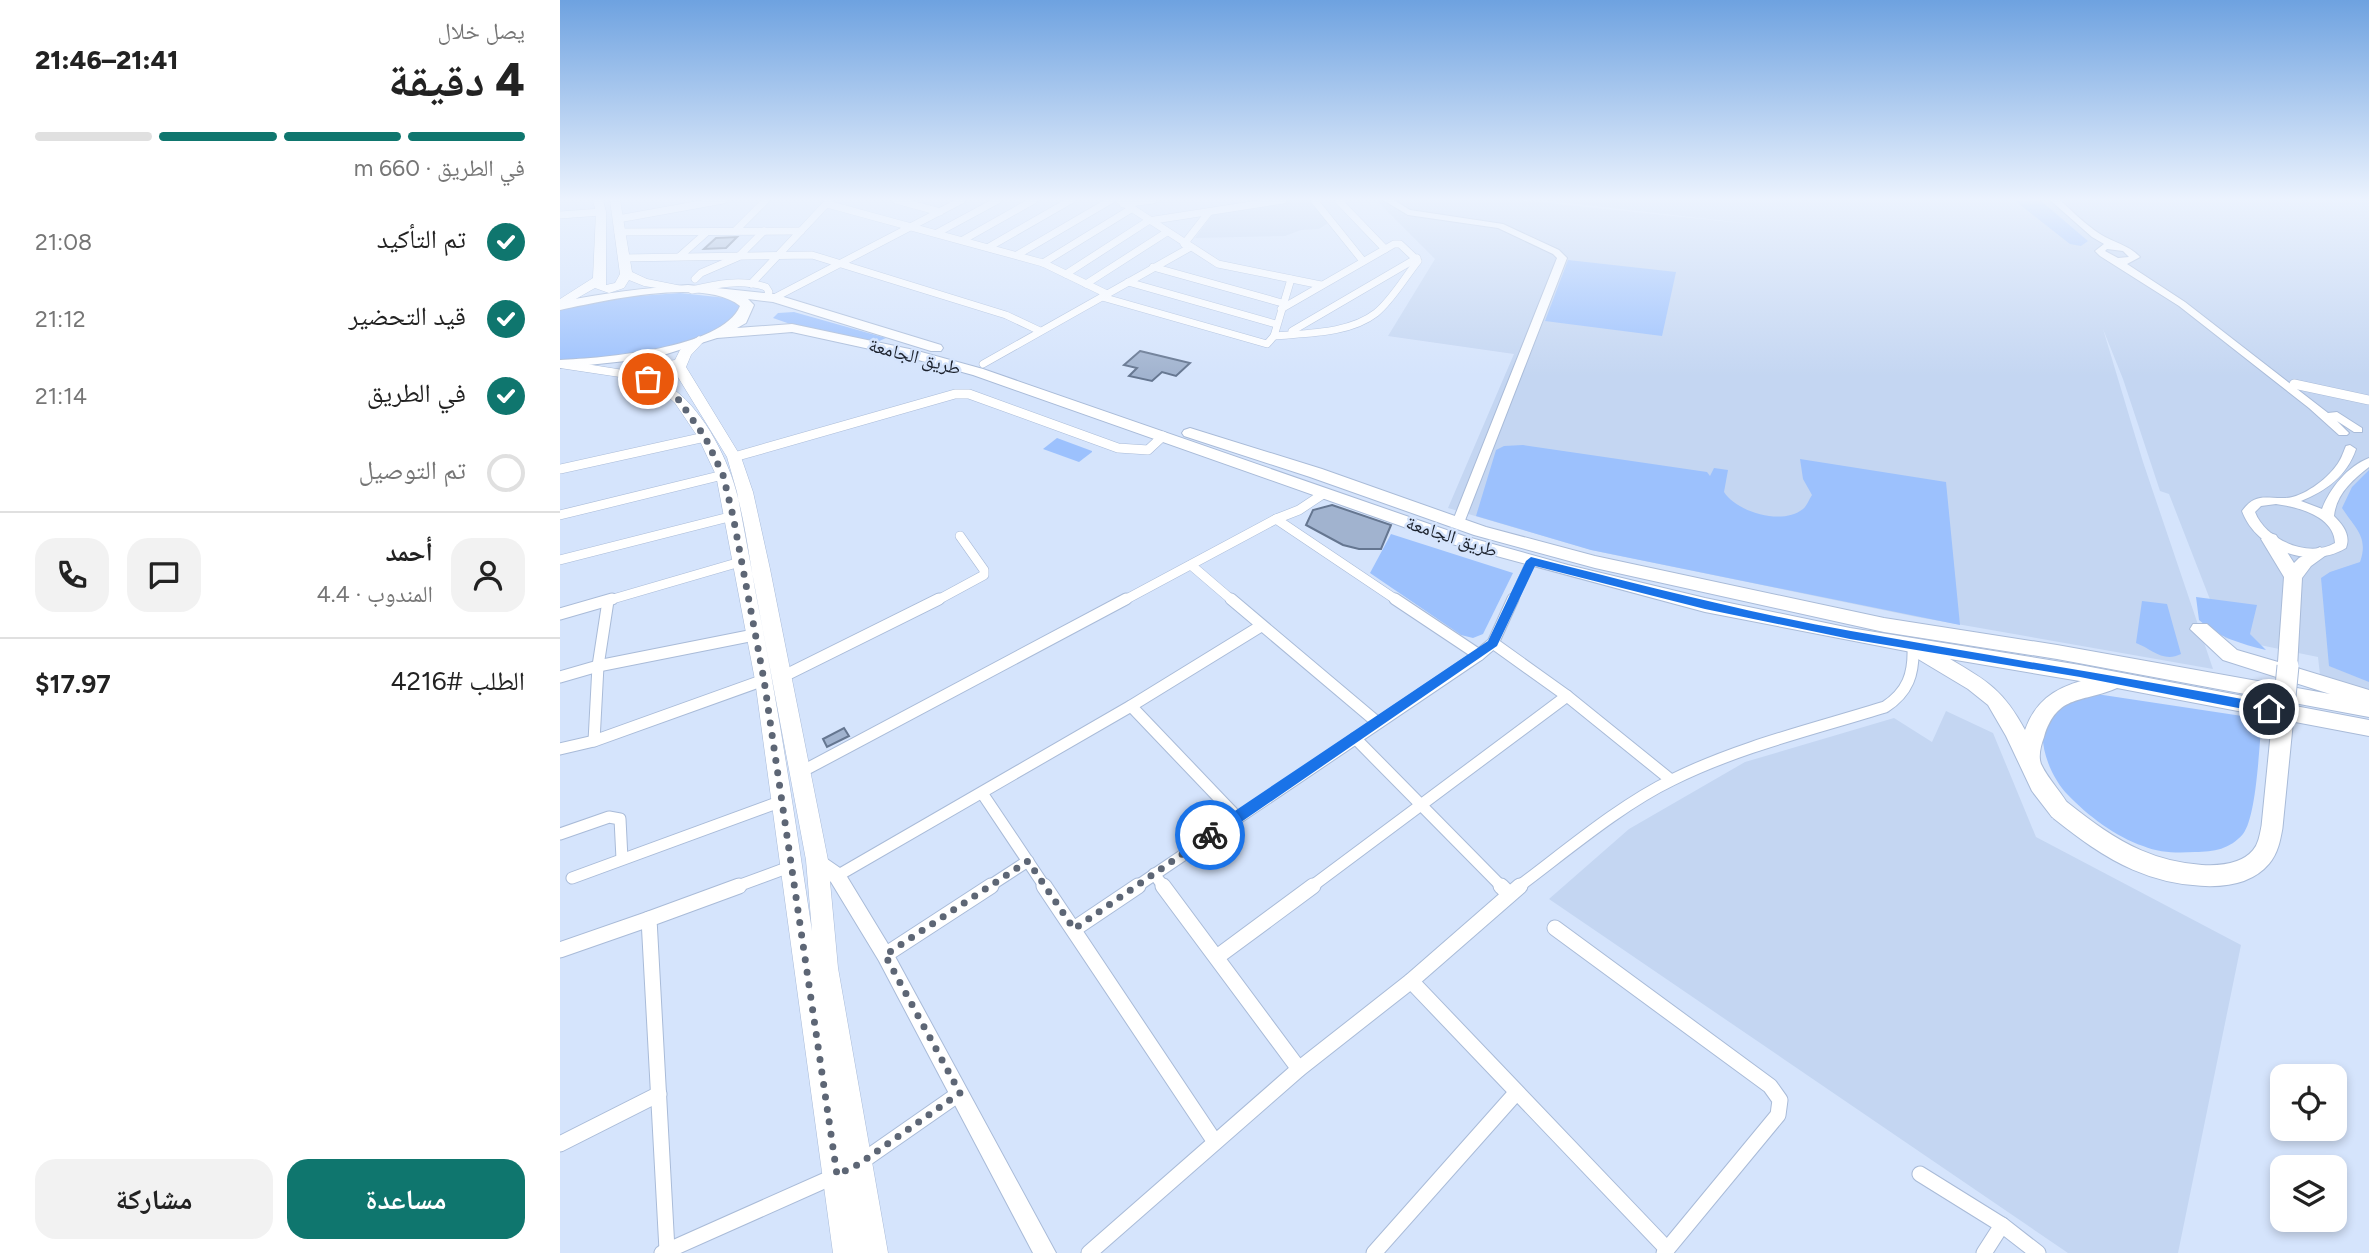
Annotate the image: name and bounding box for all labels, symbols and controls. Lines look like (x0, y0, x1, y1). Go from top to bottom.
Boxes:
text: يصل خلال (438, 17, 525, 45)
text: 21:41–21:46 (35, 44, 178, 76)
text: 4 دقيقة (388, 52, 525, 108)
text: في الطريق · 660 m (354, 154, 525, 182)
text: تم التأكيد (377, 223, 466, 255)
icon: check (487, 223, 525, 261)
text: 21:08 (35, 228, 92, 256)
text: قيد التحضير (349, 300, 466, 332)
icon: check (487, 300, 525, 338)
text: 21:12 (35, 305, 86, 333)
street label: طريق الجامعة (866, 333, 964, 380)
pin (618, 349, 678, 409)
icon: bag (629, 360, 667, 398)
text: في الطريق (367, 377, 466, 409)
icon: check (487, 377, 525, 415)
text: 21:14 (35, 382, 87, 410)
text: تم التوصيل (359, 454, 466, 486)
street label: طريق الجامعة (1403, 511, 1500, 562)
text: أحمد (385, 536, 433, 568)
button: phone (35, 538, 109, 612)
button: chat (127, 538, 201, 612)
button: person (451, 538, 525, 612)
text: المندوب · 4.4 (316, 580, 433, 608)
text: الطلب #4216 (390, 665, 525, 697)
text: $17.97 (35, 668, 111, 700)
pin (2239, 679, 2299, 739)
icon: home (2250, 690, 2288, 728)
courier (1175, 800, 1245, 870)
icon: bike (1191, 816, 1229, 854)
map controls (2270, 1064, 2347, 1232)
button: locate (2270, 1064, 2347, 1141)
button: layers (2270, 1155, 2347, 1232)
button: مشاركة (35, 1159, 273, 1239)
button: مساعدة (287, 1159, 525, 1239)

